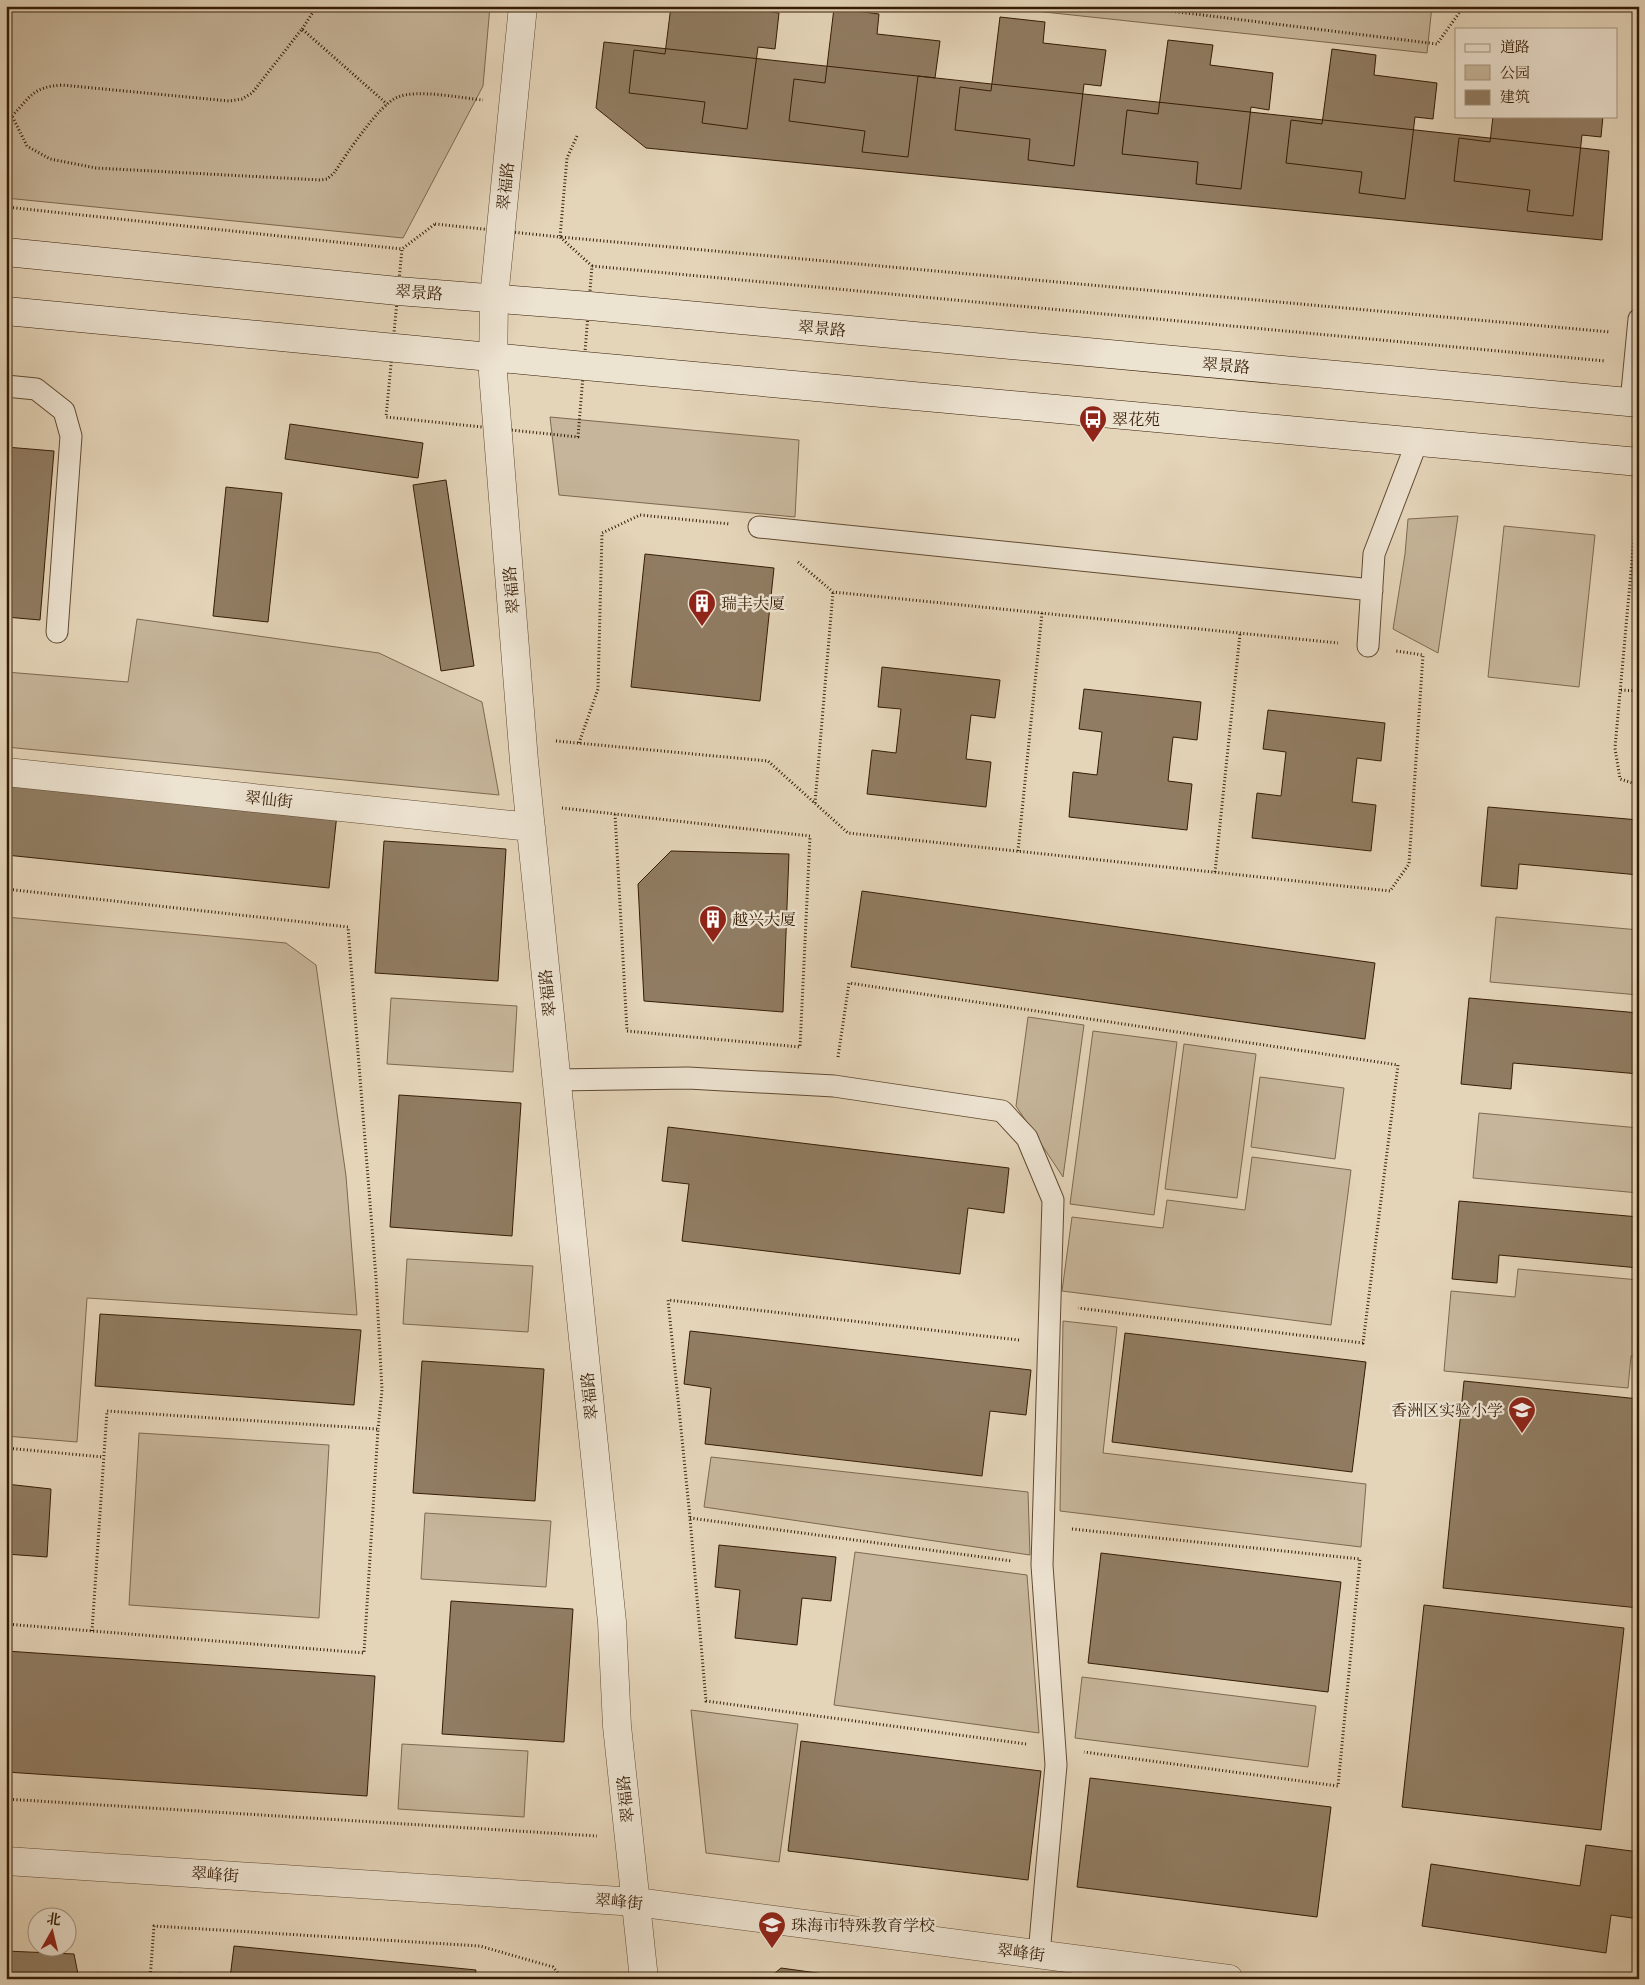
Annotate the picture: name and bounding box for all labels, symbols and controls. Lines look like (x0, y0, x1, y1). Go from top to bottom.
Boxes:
legend (1455, 28, 1618, 118)
text: 道路 (1500, 36, 1530, 57)
text: 公园 (1500, 62, 1530, 83)
text: 建筑 (1500, 86, 1530, 107)
street label: 翠福路 (491, 161, 519, 211)
street label: 翠景路 (394, 278, 444, 306)
street label: 翠景路 (797, 314, 847, 342)
street label: 翠景路 (1201, 351, 1251, 379)
bus stop icon: 翠花苑 (1078, 404, 1108, 443)
place label: 翠花苑 (1112, 407, 1160, 431)
street label: 翠福路 (497, 565, 525, 615)
building icon: 瑞丰大厦 (687, 588, 717, 627)
place label: 瑞丰大厦 (721, 591, 785, 615)
street label: 翠仙街 (244, 785, 294, 813)
building icon: 越兴大厦 (698, 904, 728, 943)
place label: 越兴大厦 (732, 907, 796, 931)
street label: 翠福路 (533, 968, 561, 1018)
street label: 翠福路 (575, 1371, 603, 1421)
school or university icon: 香洲区实验小学 (1507, 1395, 1537, 1434)
place label: 香洲区实验小学 (1391, 1398, 1503, 1422)
street label: 翠福路 (611, 1774, 639, 1824)
street label: 翠峰街 (190, 1860, 240, 1888)
street label: 翠峰街 (594, 1887, 644, 1915)
north arrow (28, 1908, 78, 1958)
text: 北 (45, 1908, 62, 1930)
school or university icon: 珠海市特殊教育学校 (757, 1910, 787, 1949)
place label: 珠海市特殊教育学校 (791, 1913, 935, 1937)
street label: 翠峰街 (996, 1937, 1046, 1967)

